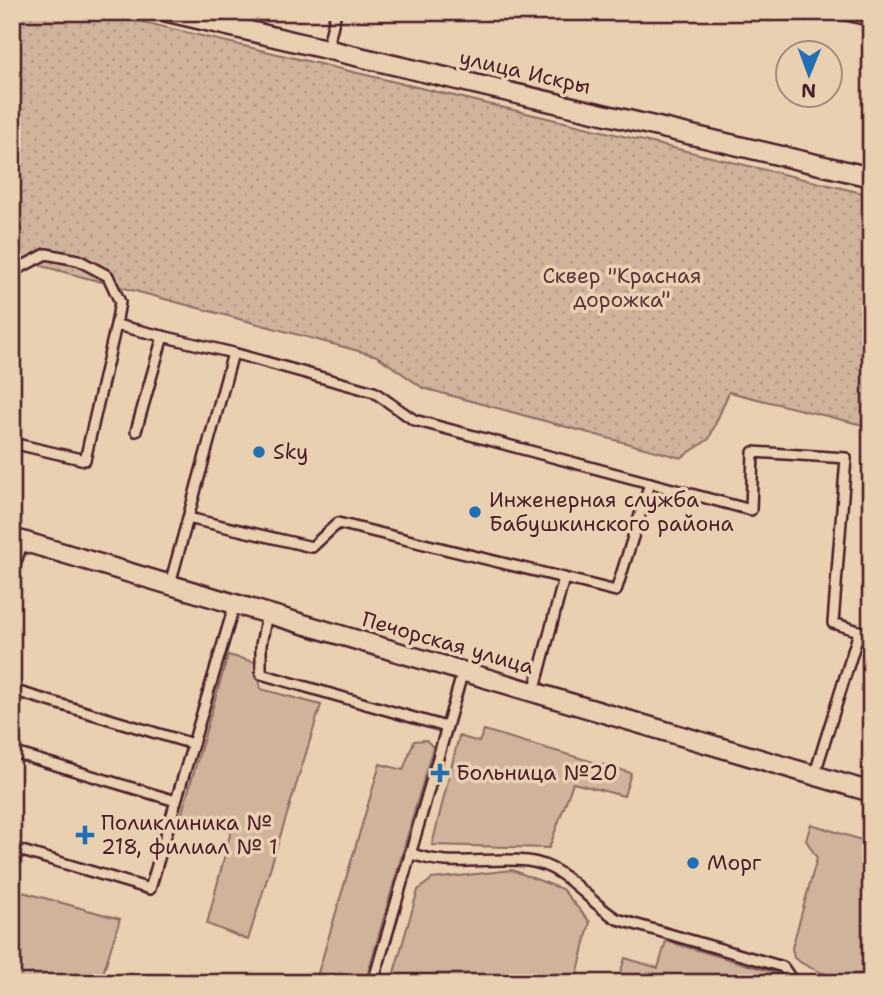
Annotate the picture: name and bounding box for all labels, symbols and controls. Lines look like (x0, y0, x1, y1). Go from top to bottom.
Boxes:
north arrow (774, 38, 844, 108)
street label: улица Искры (457, 43, 593, 101)
text: N (801, 78, 816, 103)
park label: Сквер "Красная дорожка" (542, 262, 702, 314)
place label: Sky (273, 438, 308, 466)
marker: Sky (251, 444, 267, 460)
place label: Инженерная служба Бабушкинского района (489, 486, 734, 538)
marker: Инженерная служба Бабушкинского района (467, 504, 483, 520)
street label: Печорская улица (359, 605, 537, 681)
place label: Больница №20 (456, 759, 618, 787)
marker: Больница №20 (430, 763, 450, 783)
place label: Поликлиника № 218, филиал № 1 (101, 809, 278, 861)
marker: Поликлиника № 218, филиал № 1 (75, 825, 95, 845)
place label: Морг (707, 849, 762, 877)
marker: Морг (685, 855, 701, 871)

